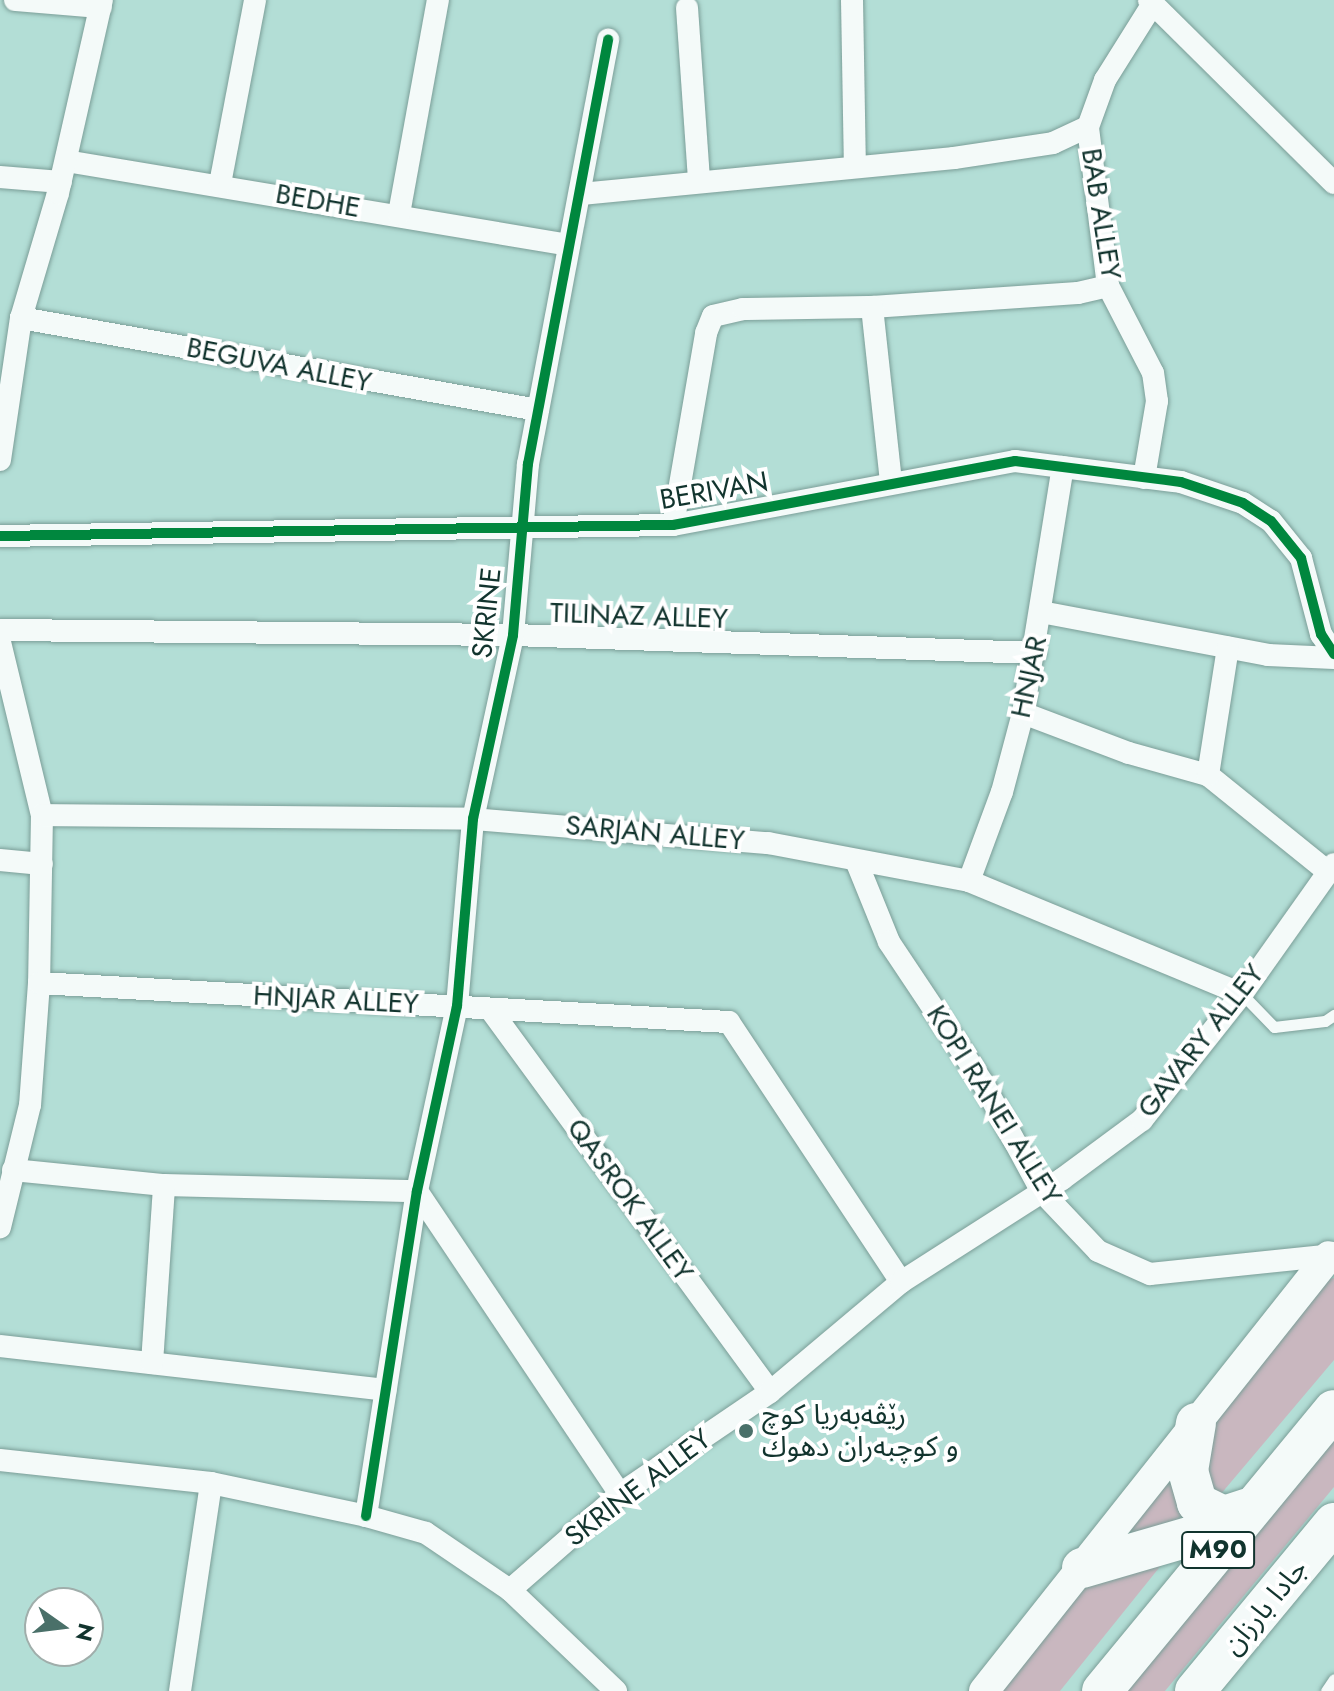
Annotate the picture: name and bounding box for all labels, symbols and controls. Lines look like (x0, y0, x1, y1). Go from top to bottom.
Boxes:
street label: BAB ALLEY (1074, 146, 1128, 282)
street label: BEDHE (273, 177, 363, 225)
street label: BEGUVA ALLEY (184, 331, 374, 399)
street label: BERIVAN (657, 465, 771, 517)
street label: SKRINE (466, 566, 508, 660)
street label: TILINAZ ALLEY (549, 596, 729, 636)
street label: HNJAR (1004, 633, 1054, 721)
street label: SARJAN ALLEY (564, 808, 746, 858)
street label: GAVARY ALLEY (1131, 958, 1271, 1124)
street label: HNJAR ALLEY (252, 979, 420, 1021)
street label: KOPI RANEI ALLEY (919, 999, 1069, 1211)
street label: QASROK ALLEY (560, 1112, 700, 1288)
place label: رێڤه‌به‌ریا كوچ و كوچبه‌ران دهوك (762, 1398, 959, 1464)
street label: SKRINE ALLEY (558, 1422, 718, 1554)
marker: رێڤه‌به‌ریا كوچ و كوچبه‌ران دهوك (737, 1422, 755, 1440)
road number: M90 (1180, 1528, 1256, 1572)
street label: جادا بارزان (1215, 1552, 1315, 1662)
north arrow (24, 1587, 104, 1667)
text: N (68, 1620, 103, 1645)

